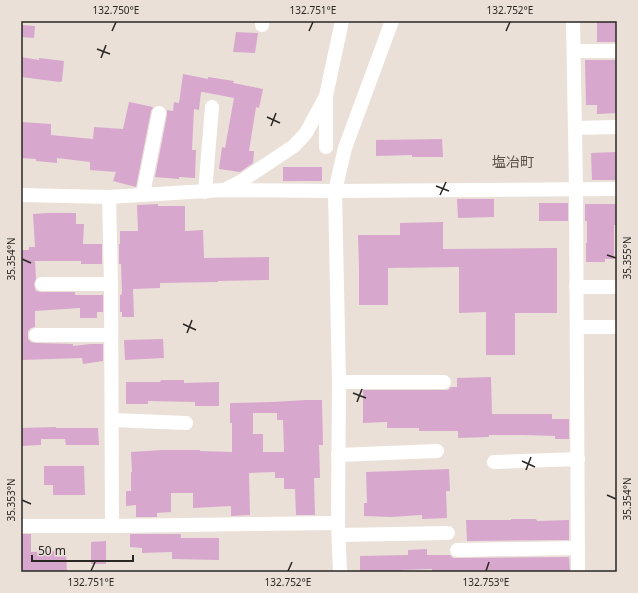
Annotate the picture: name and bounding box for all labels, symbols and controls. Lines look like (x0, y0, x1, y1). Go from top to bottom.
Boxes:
text: 132.750°E (93, 3, 139, 17)
text: 132.751°E (290, 3, 336, 17)
text: 132.752°E (487, 3, 533, 17)
district label: 塩冶町 (492, 152, 534, 171)
text: 35.355°N (620, 236, 634, 280)
text: 35.354°N (4, 237, 18, 281)
text: 35.354°N (620, 477, 634, 521)
text: 35.353°N (4, 478, 18, 522)
scale bar (32, 537, 133, 563)
text: 50 m (38, 542, 66, 559)
text: 132.751°E (68, 575, 114, 589)
text: 132.752°E (265, 575, 311, 589)
text: 132.753°E (463, 575, 509, 589)

